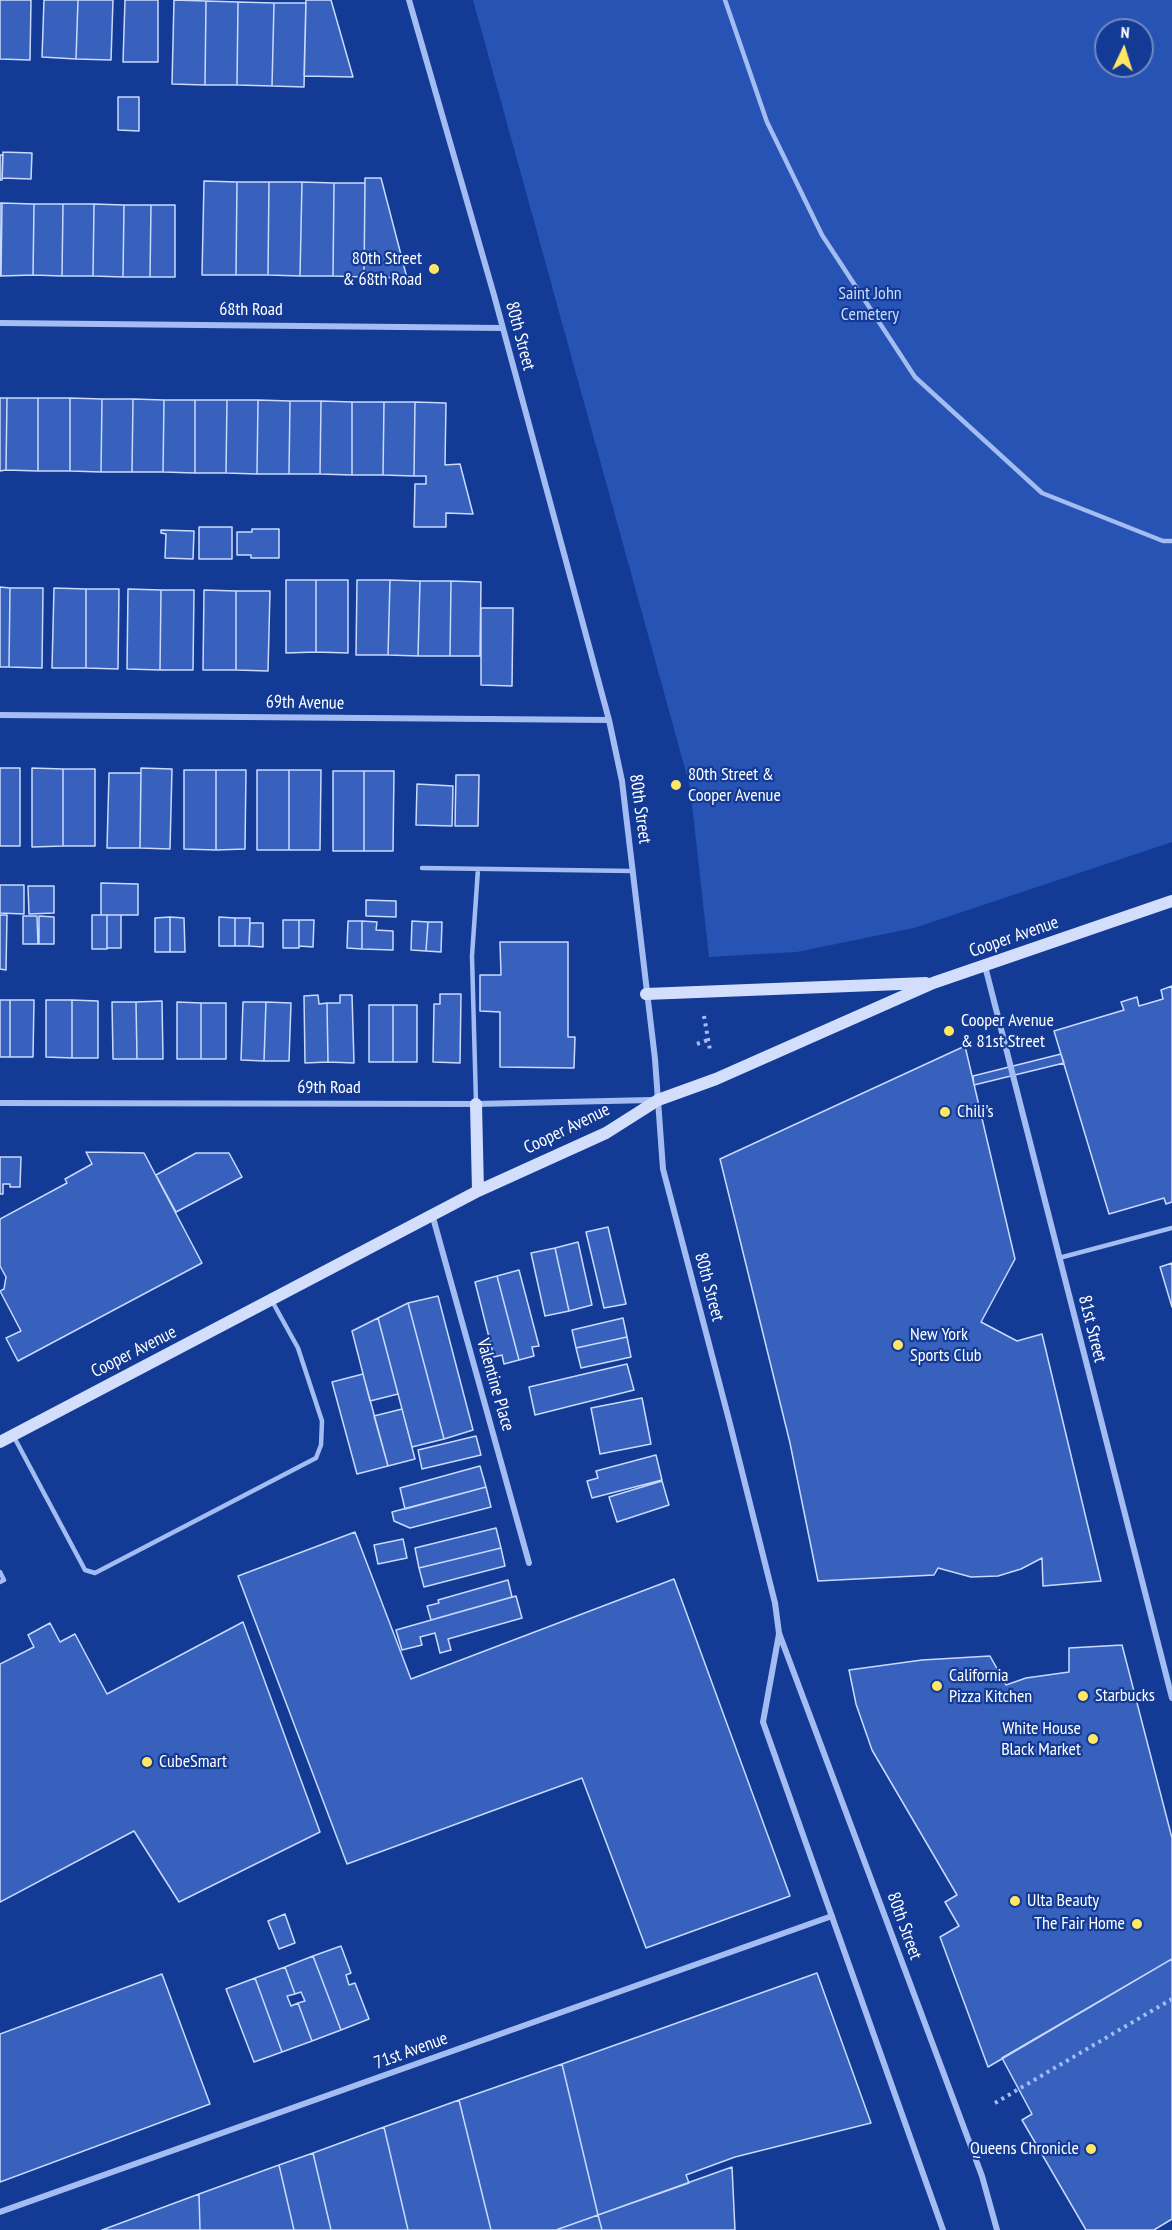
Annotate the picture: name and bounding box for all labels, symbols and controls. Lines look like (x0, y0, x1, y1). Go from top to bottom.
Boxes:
north arrow (1094, 18, 1154, 78)
text: N (1120, 22, 1130, 42)
place label: 80th Street & 68th Road (343, 248, 422, 290)
marker: 80th Street & 68th Road (427, 262, 441, 276)
park label: Saint John Cemetery (838, 283, 902, 326)
street label: 68th Road (219, 299, 283, 321)
street label: 80th Street (500, 299, 540, 373)
street label: 69th Avenue (266, 692, 344, 714)
place label: 80th Street & Cooper Avenue (688, 764, 781, 806)
street label: 80th Street (624, 773, 656, 845)
marker: 80th Street & Cooper Avenue (669, 778, 683, 792)
street label: Cooper Avenue (967, 912, 1061, 962)
place label: Cooper Avenue & 81st Street (961, 1010, 1054, 1052)
marker: Cooper Avenue & 81st Street (942, 1024, 956, 1038)
street label: 69th Road (297, 1077, 361, 1099)
street label: Cooper Avenue (521, 1099, 613, 1159)
place label: Chili's (957, 1101, 994, 1123)
marker: Chili's (938, 1105, 952, 1119)
street label: 80th Street (689, 1250, 729, 1324)
street label: 81st Street (1073, 1293, 1111, 1365)
street label: Cooper Avenue (88, 1321, 180, 1383)
place label: New York Sports Club (910, 1324, 982, 1366)
street label: Valentine Place (471, 1336, 519, 1434)
marker: New York Sports Club (891, 1338, 905, 1352)
place label: California Pizza Kitchen (949, 1665, 1032, 1708)
marker: California Pizza Kitchen (930, 1679, 944, 1693)
place label: Starbucks (1095, 1685, 1155, 1707)
marker: Starbucks (1076, 1689, 1090, 1703)
place label: White House Black Market (1001, 1718, 1081, 1760)
marker: White House Black Market (1086, 1732, 1100, 1746)
place label: CubeSmart (159, 1751, 227, 1773)
marker: CubeSmart (140, 1755, 154, 1769)
street label: 80th Street (882, 1889, 926, 1963)
place label: Ulta Beauty (1027, 1890, 1099, 1912)
marker: Ulta Beauty (1008, 1894, 1022, 1908)
place label: The Fair Home (1034, 1913, 1125, 1935)
marker: The Fair Home (1130, 1917, 1144, 1931)
street label: 71st Avenue (371, 2028, 451, 2074)
place label: Queens Chronicle (970, 2138, 1079, 2160)
marker: Queens Chronicle (1084, 2142, 1098, 2156)

